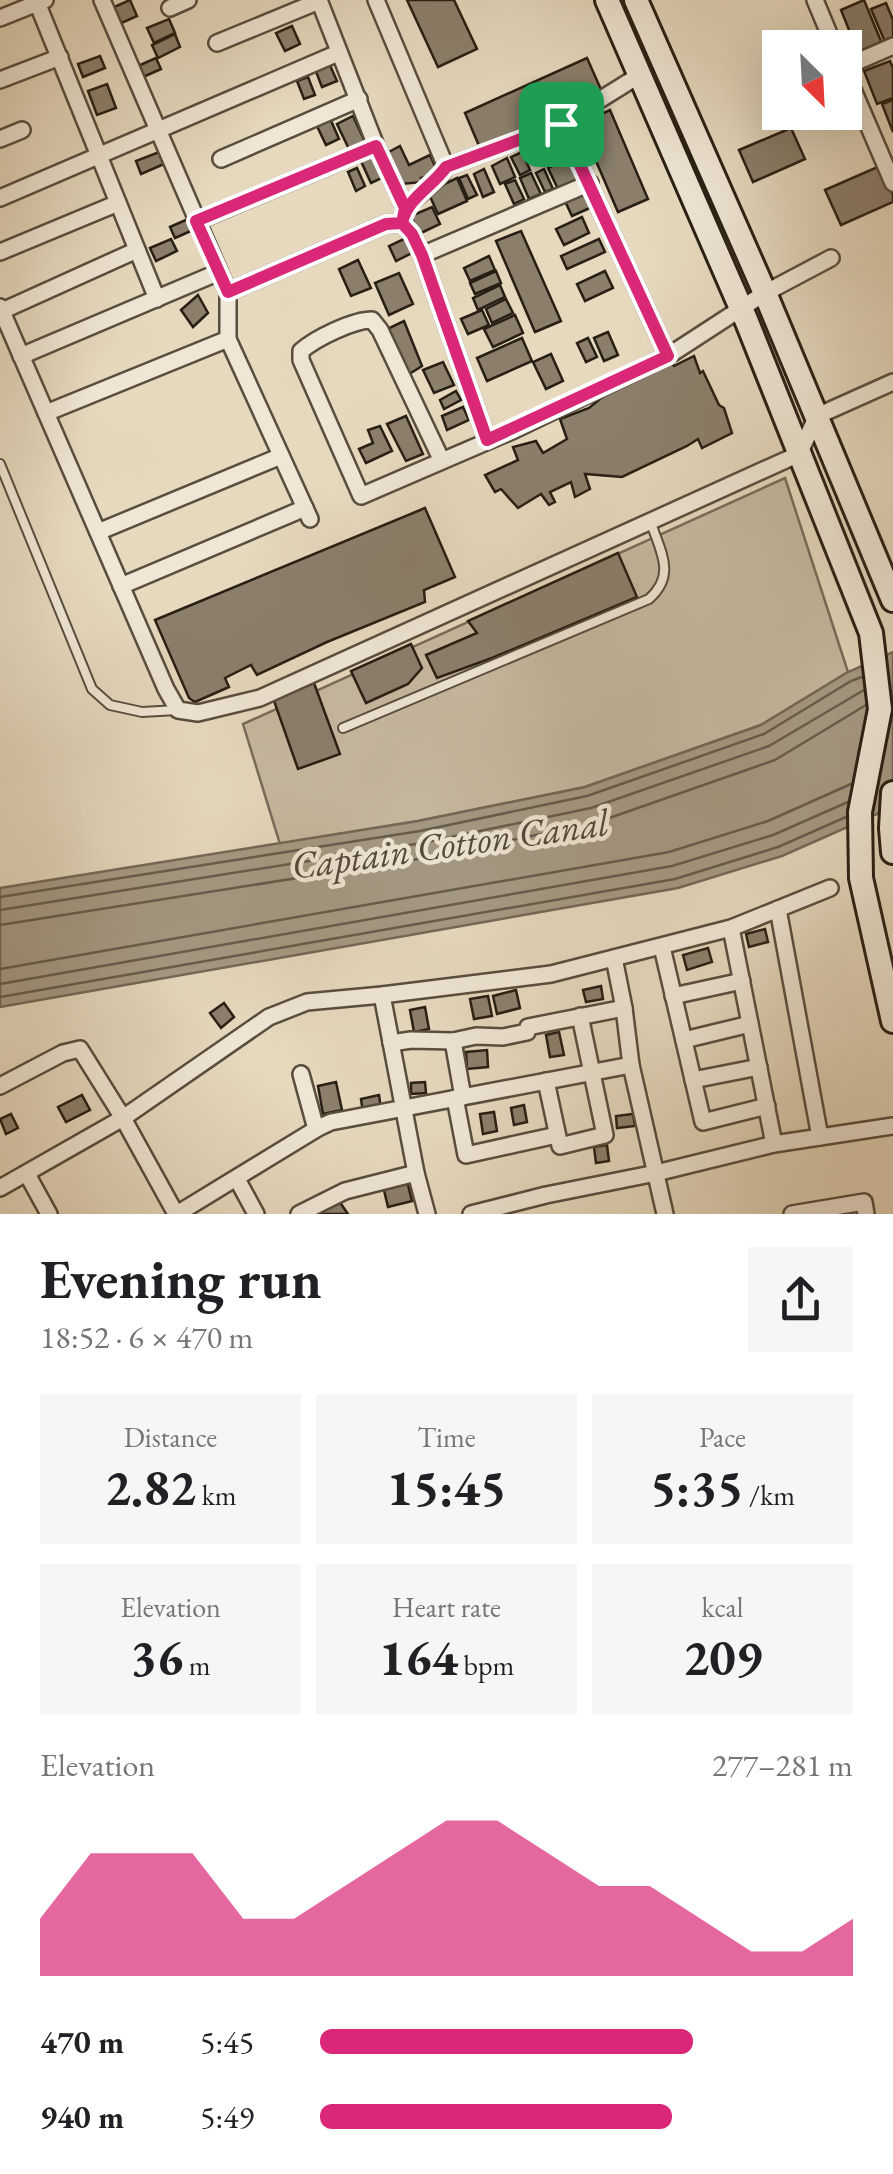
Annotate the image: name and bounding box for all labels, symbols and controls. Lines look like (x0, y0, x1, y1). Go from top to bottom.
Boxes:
north arrow (762, 30, 862, 130)
map controls (762, 30, 862, 130)
pin (519, 82, 604, 167)
icon: arrive (534, 97, 589, 152)
water label: Captain Cotton Canal (288, 797, 613, 890)
text: Evening run (40, 1243, 322, 1314)
button: share (748, 1247, 853, 1352)
text: 18:52 · 6 × 470 m (40, 1316, 253, 1358)
text: Distance (124, 1419, 217, 1455)
text: Time (417, 1419, 476, 1455)
text: Pace (699, 1419, 746, 1455)
text: 2.82 (104, 1455, 196, 1520)
text: 15:45 (387, 1455, 506, 1520)
text: 5:35 (650, 1455, 743, 1520)
text: km (196, 1477, 237, 1513)
text: /km (743, 1477, 795, 1513)
text: Elevation (120, 1589, 221, 1625)
text: Heart rate (392, 1589, 501, 1625)
text: kcal (701, 1589, 744, 1625)
text: 36 (130, 1625, 183, 1690)
text: 164 (379, 1625, 458, 1690)
text: 209 (683, 1625, 762, 1690)
text: m (183, 1647, 211, 1683)
text: bpm (458, 1647, 514, 1683)
text: Elevation (40, 1744, 155, 1786)
text: 277–281 m (712, 1744, 853, 1786)
text: 470 m (40, 2021, 124, 2063)
text: 5:45 (200, 2021, 254, 2063)
text: 940 m (40, 2096, 124, 2138)
text: 5:49 (200, 2096, 254, 2138)

